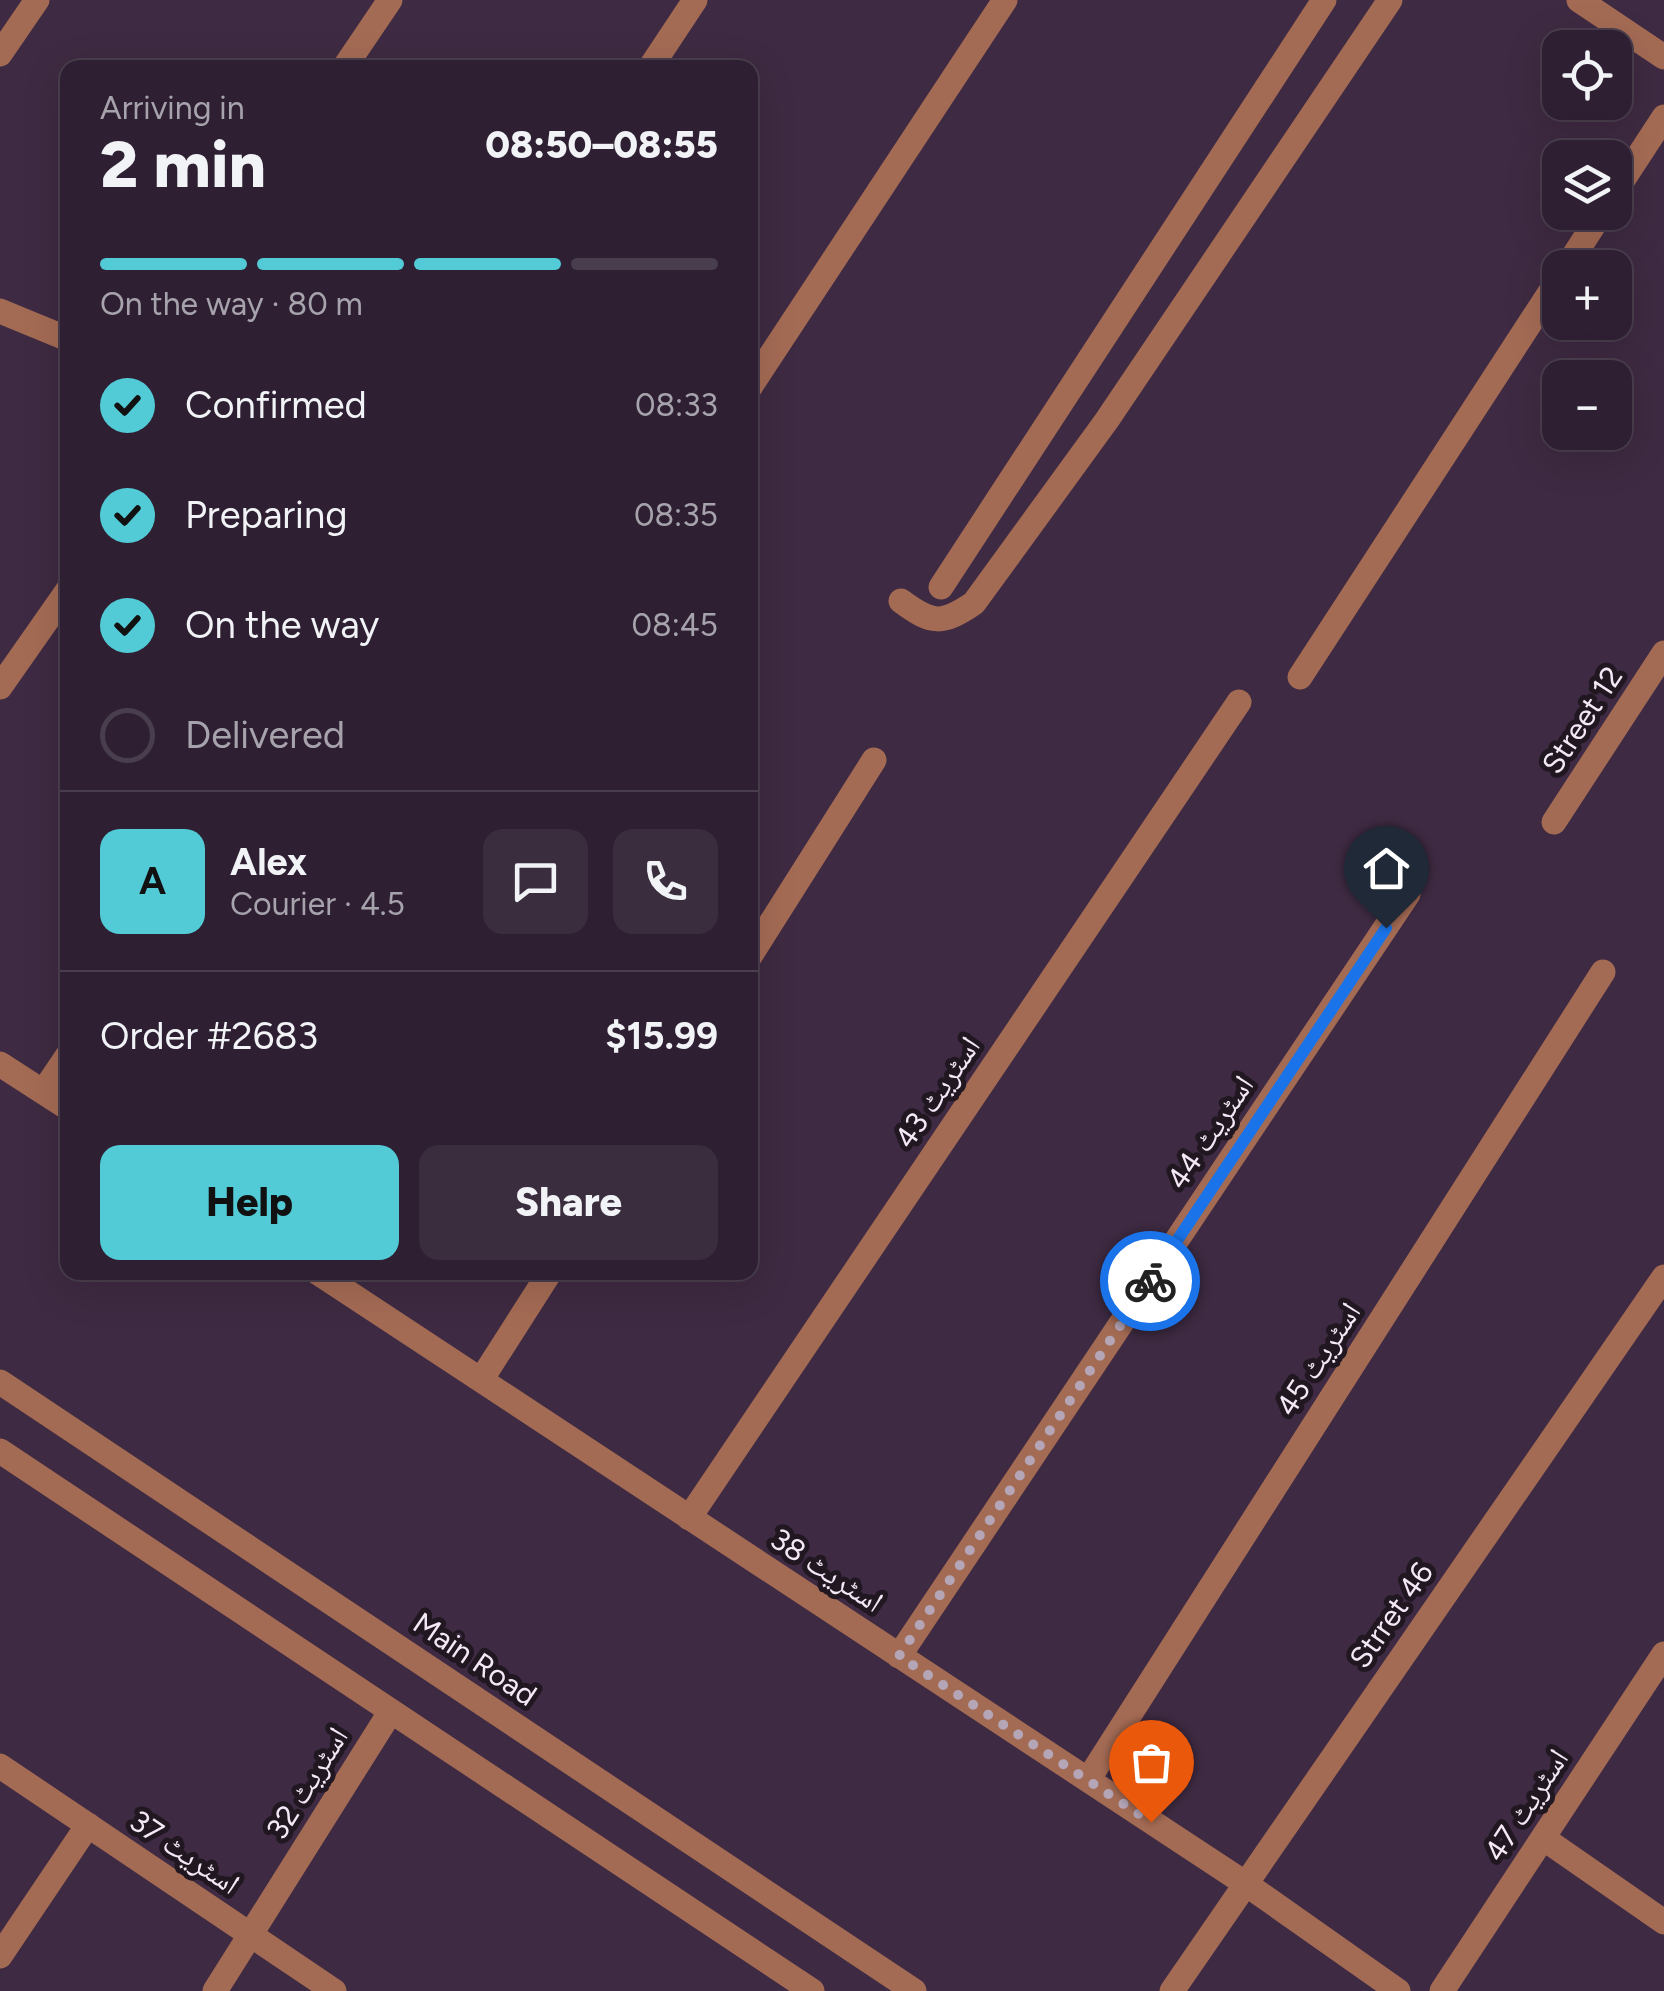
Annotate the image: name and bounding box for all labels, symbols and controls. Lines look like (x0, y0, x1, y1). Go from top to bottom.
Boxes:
map controls (1542, 30, 1632, 450)
button: locate (1542, 30, 1632, 120)
text: Arriving in (100, 89, 245, 127)
text: 08:50–08:55 (485, 122, 718, 168)
text: 2 min (100, 125, 266, 203)
button: layers (1542, 140, 1632, 230)
button: + (1542, 250, 1632, 340)
text: On the way · 80 m (100, 285, 363, 323)
button: − (1542, 360, 1632, 450)
icon: check (100, 378, 155, 433)
text: Confirmed (185, 382, 367, 428)
text: 08:33 (635, 386, 718, 424)
icon: check (100, 488, 155, 543)
text: Preparing (185, 492, 347, 538)
text: 08:35 (634, 496, 718, 534)
icon: check (100, 598, 155, 653)
text: On the way (185, 602, 379, 648)
text: 08:45 (631, 606, 718, 644)
street label: Street 12 (1534, 659, 1630, 781)
text: Delivered (185, 712, 345, 758)
pin (1344, 826, 1429, 929)
button: chat (483, 829, 588, 934)
button: phone (613, 829, 718, 934)
text: Alex (230, 839, 307, 885)
icon: home (1359, 841, 1414, 896)
text: A (139, 858, 166, 904)
text: Courier · 4.5 (230, 885, 405, 923)
text: Order #2683 (100, 1013, 318, 1059)
text: $15.99 (605, 1013, 718, 1059)
street label: اسٹریٹ 43 (886, 1029, 988, 1155)
street label: اسٹریٹ 44 (1159, 1068, 1261, 1196)
button: Help (100, 1145, 399, 1260)
button: Share (419, 1145, 718, 1260)
courier (1100, 1231, 1200, 1331)
icon: bike (1123, 1254, 1178, 1309)
street label: اسٹریٹ 45 (1268, 1295, 1368, 1423)
street label: اسٹریٹ 38 (764, 1520, 890, 1620)
street label: Strret 46 (1341, 1555, 1441, 1675)
street label: Main Road (406, 1604, 544, 1714)
street label: اسٹریٹ 32 (258, 1720, 356, 1846)
pin (1109, 1720, 1194, 1823)
icon: bag (1124, 1735, 1179, 1790)
street label: اسٹریٹ 47 (1476, 1742, 1576, 1868)
street label: اسٹریٹ 37 (123, 1802, 247, 1902)

